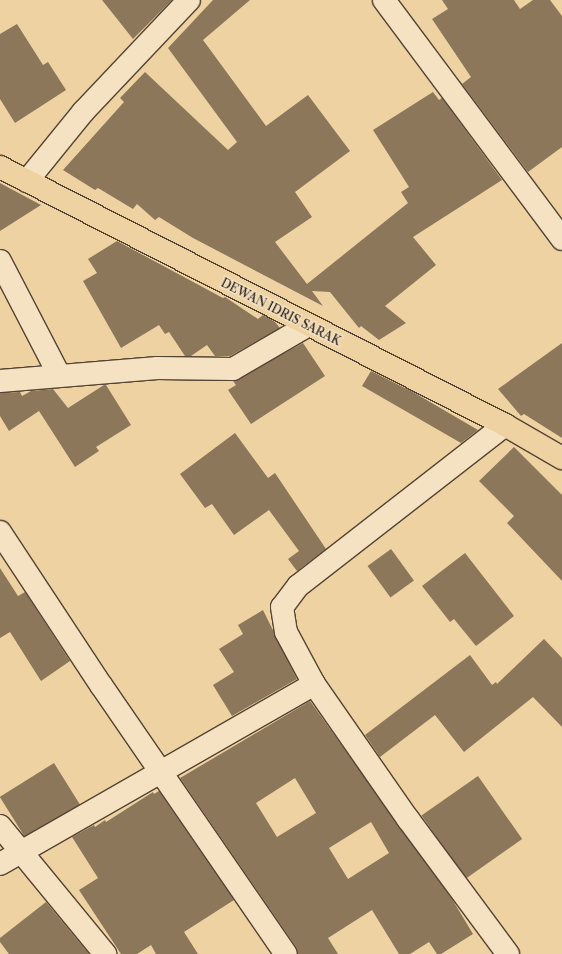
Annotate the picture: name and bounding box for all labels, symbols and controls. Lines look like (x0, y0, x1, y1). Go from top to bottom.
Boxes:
street label: DEWAN IDRIS SARAK (219, 275, 343, 349)

